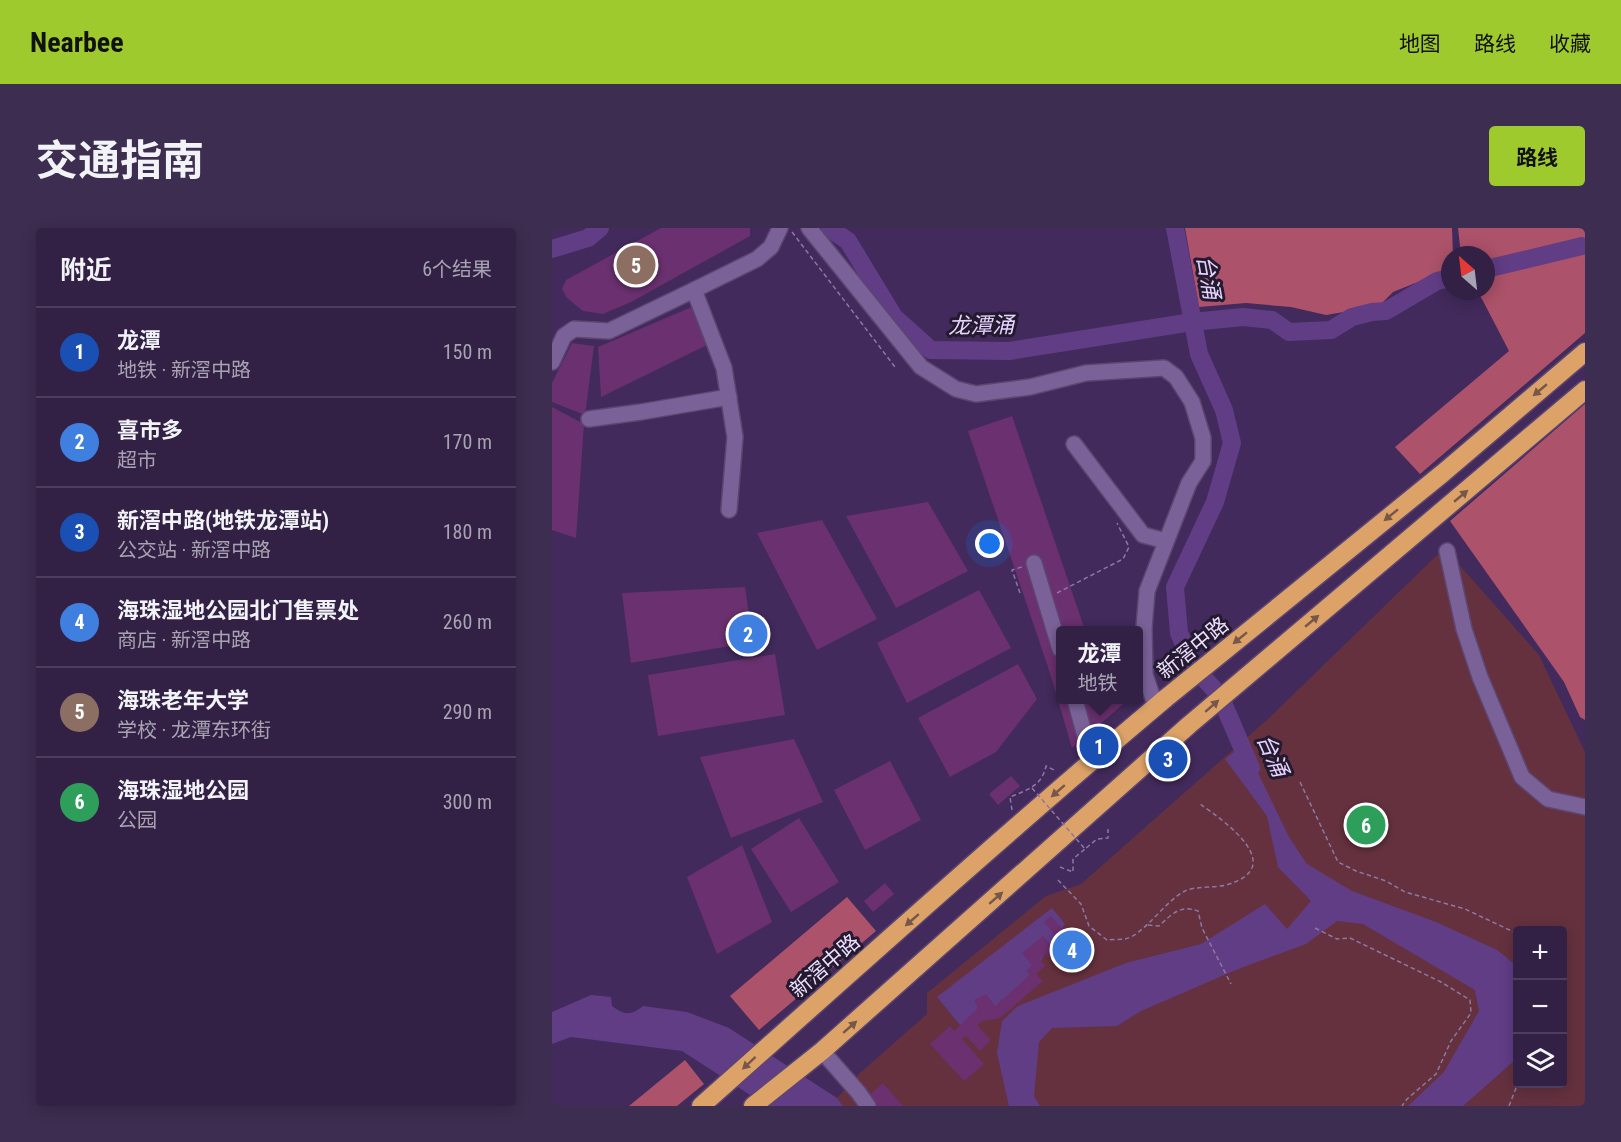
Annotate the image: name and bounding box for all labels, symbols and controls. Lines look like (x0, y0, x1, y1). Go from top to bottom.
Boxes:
text: Nearbee (30, 26, 124, 59)
text: 地图 (1399, 32, 1441, 56)
text: 路线 (1474, 32, 1516, 56)
text: 收藏 (1549, 32, 1591, 56)
button: 路线 (1489, 126, 1585, 186)
text: 交通指南 (36, 136, 204, 185)
pin: 5 (616, 243, 656, 288)
north arrow (1441, 246, 1495, 300)
water label: 台涌 (1192, 253, 1225, 304)
text: 附近 (60, 255, 112, 285)
text: 6个结果 (422, 257, 492, 281)
water label: 龙潭涌 (948, 312, 1017, 339)
text: 龙潭 (117, 328, 161, 353)
text: 1 (74, 340, 85, 364)
text: 150 m (443, 340, 492, 364)
text: 地铁 · 新滘中路 (117, 358, 251, 382)
one-way arrow (1533, 383, 1548, 396)
text: 喜市多 (117, 418, 183, 443)
text: 2 (74, 430, 85, 454)
text: 170 m (443, 430, 492, 454)
text: 超市 (117, 448, 157, 472)
one-way arrow (1453, 490, 1468, 503)
text: 新滘中路(地铁龙潭站) (117, 508, 329, 533)
one-way arrow (1383, 509, 1399, 522)
text: 3 (74, 520, 85, 544)
text: 180 m (443, 520, 492, 544)
your location (975, 529, 1004, 558)
text: 公交站 · 新滘中路 (117, 538, 271, 562)
text: 海珠湿地公园北门售票处 (117, 598, 359, 623)
text: 4 (74, 610, 85, 634)
text: 260 m (443, 610, 492, 634)
pin: 2 (728, 612, 768, 656)
street label: 新滘中路 (1153, 612, 1233, 684)
one-way arrow (1304, 615, 1320, 628)
popup (1056, 626, 1143, 704)
text: 商店 · 新滘中路 (117, 628, 251, 652)
one-way arrow (1232, 632, 1247, 644)
text: 龙潭 (1077, 641, 1122, 666)
text: 地铁 (1077, 671, 1117, 695)
text: 海珠老年大学 (117, 688, 249, 713)
text: 5 (74, 700, 85, 724)
text: 290 m (443, 700, 492, 724)
one-way arrow (1204, 700, 1219, 713)
text: 学校 · 龙潭东环街 (117, 718, 271, 742)
pin: 1 (1080, 724, 1118, 768)
water label: 台涌 (1252, 730, 1294, 783)
pin: 3 (1148, 736, 1188, 782)
text: 海珠湿地公园 (117, 778, 249, 803)
one-way arrow (1051, 784, 1066, 797)
text: 6 (74, 790, 85, 814)
text: 300 m (443, 790, 492, 814)
pin: 6 (1346, 802, 1386, 848)
text: 公园 (117, 808, 157, 832)
one-way arrow (988, 891, 1004, 904)
one-way arrow (905, 913, 920, 926)
map controls (1513, 926, 1567, 1088)
button: + (1513, 926, 1567, 980)
pin: 4 (1052, 928, 1092, 972)
street label: 新滘中路 (785, 929, 865, 1003)
button: − (1513, 980, 1567, 1034)
one-way arrow (842, 1021, 857, 1034)
button: layers (1513, 1034, 1567, 1088)
one-way arrow (742, 1056, 757, 1069)

